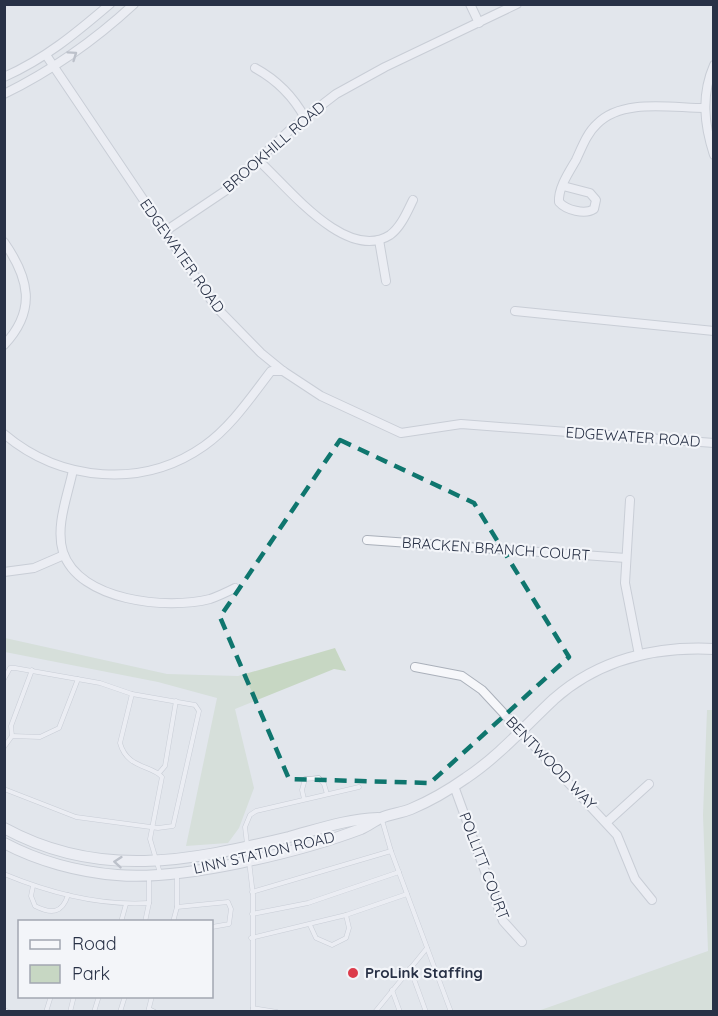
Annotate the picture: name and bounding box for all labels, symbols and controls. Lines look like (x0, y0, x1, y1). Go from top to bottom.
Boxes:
one-way arrow (67, 51, 78, 62)
street label: BROOKHILL ROAD (219, 97, 329, 196)
street label: EDGEWATER ROAD (136, 195, 229, 317)
street label: EDGEWATER ROAD (565, 422, 701, 451)
street label: BRACKEN BRANCH COURT (401, 532, 591, 565)
street label: BENTWOOD WAY (502, 712, 601, 814)
street label: POLLITT COURT (455, 809, 514, 922)
street label: LINN STATION ROAD (191, 827, 337, 878)
one-way arrow (113, 856, 122, 869)
legend (18, 920, 213, 998)
text: Road (72, 932, 117, 955)
text: Park (72, 962, 110, 985)
place label: ProLink Staffing (365, 963, 483, 982)
marker: ProLink Staffing (346, 966, 360, 980)

